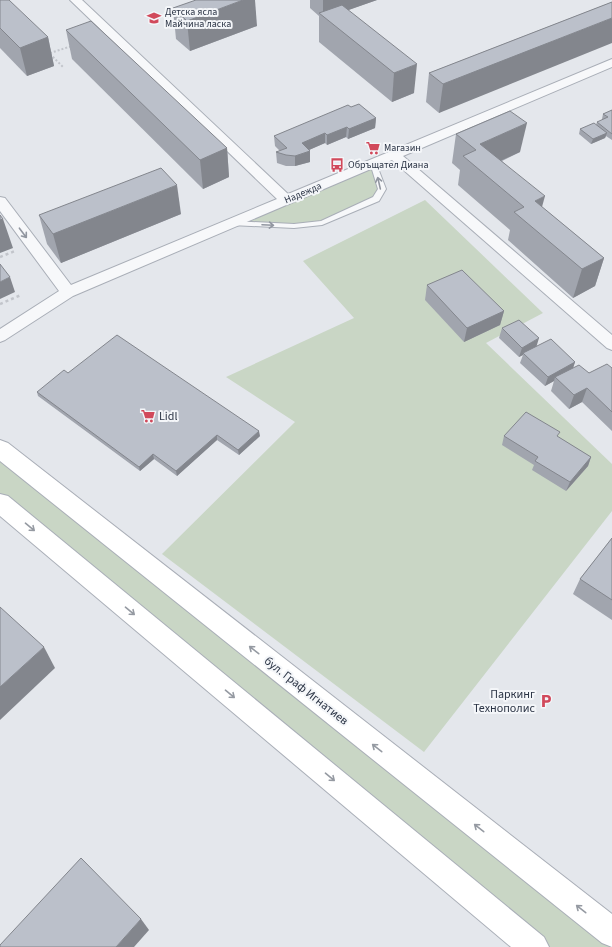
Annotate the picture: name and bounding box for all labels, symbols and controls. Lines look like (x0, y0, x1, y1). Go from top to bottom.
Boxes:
place label: Детска ясла Майчина ласка (165, 5, 231, 31)
school or university icon: Детска ясла Майчина ласка (146, 10, 162, 26)
supermarket icon: Магазин (365, 140, 381, 156)
place label: Магазин (384, 141, 421, 155)
bus stop icon: Обръщател Диана (329, 157, 345, 173)
place label: Обръщател Диана (348, 158, 429, 172)
one-way arrow (375, 177, 383, 190)
street label: Надежда (282, 179, 324, 207)
one-way arrow (261, 222, 274, 229)
one-way arrow (19, 227, 28, 238)
supermarket icon: Lidl (140, 408, 156, 424)
place label: Lidl (159, 408, 178, 425)
one-way arrow (25, 523, 35, 532)
one-way arrow (125, 606, 135, 615)
one-way arrow (248, 645, 259, 654)
street label: бул. Граф Игнатиев (260, 653, 352, 729)
place label: Паркинг Технополис (473, 686, 536, 717)
one-way arrow (224, 689, 235, 698)
parking icon: Паркинг Технополис (538, 693, 554, 709)
one-way arrow (372, 743, 383, 752)
one-way arrow (324, 773, 335, 781)
one-way arrow (474, 824, 485, 833)
one-way arrow (576, 904, 587, 913)

